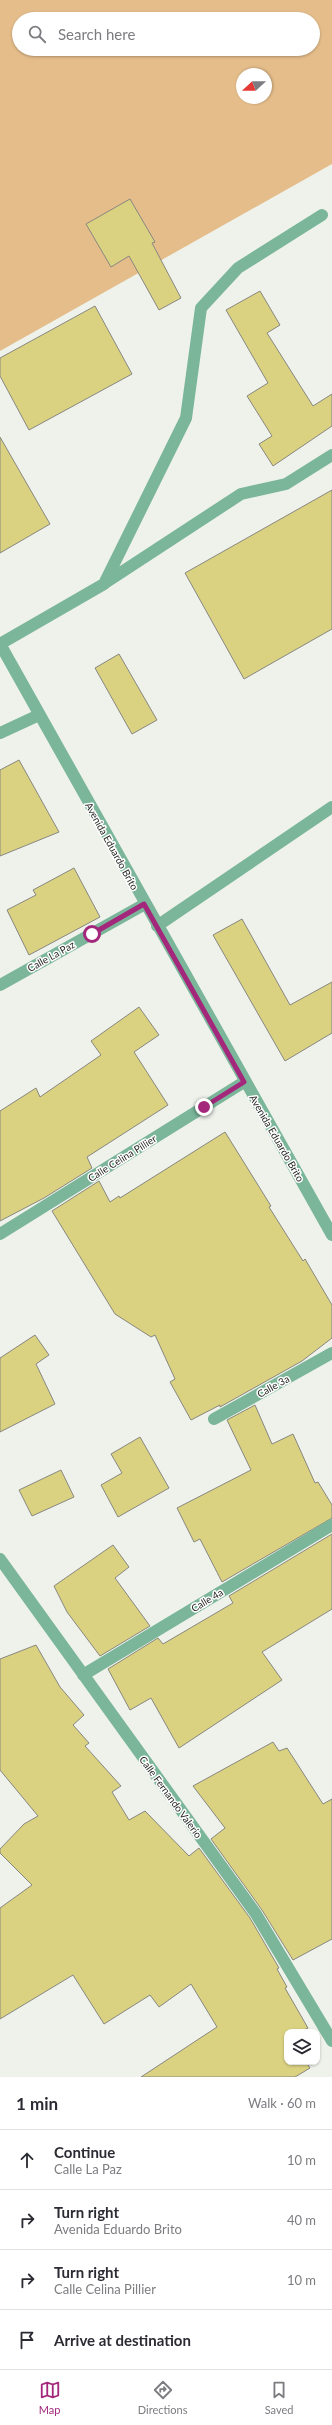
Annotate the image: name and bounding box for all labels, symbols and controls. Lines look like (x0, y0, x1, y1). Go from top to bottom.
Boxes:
search box (12, 12, 320, 56)
icon: search (26, 23, 48, 45)
text: Search here (58, 25, 135, 43)
north arrow (236, 68, 272, 104)
street label: Avenida Eduardo Brito (83, 800, 141, 892)
route start (83, 925, 101, 943)
street label: Calle La Paz (25, 938, 77, 974)
street label: Avenida Eduardo Brito (247, 1092, 307, 1184)
route end (195, 1098, 213, 1116)
street label: Calle Celina Pillier (86, 1132, 159, 1184)
street label: Calle 3a (255, 1372, 291, 1400)
street label: Calle 4a (189, 1586, 225, 1614)
street label: Calle Fernando Valerio (137, 1754, 205, 1841)
map controls (284, 2029, 320, 2065)
button: layers (284, 2029, 320, 2065)
text: 1 min (16, 2093, 58, 2114)
text: Walk · 60 m (248, 2095, 316, 2111)
text: Continue (54, 2143, 115, 2161)
icon: ahead (16, 2149, 38, 2171)
text: 10 m (287, 2152, 316, 2168)
text: Calle La Paz (54, 2161, 122, 2177)
text: Turn right (54, 2203, 119, 2221)
icon: right (16, 2209, 38, 2231)
text: 40 m (287, 2212, 316, 2228)
text: Avenida Eduardo Brito (54, 2221, 182, 2237)
text: Turn right (54, 2263, 119, 2281)
icon: right (16, 2269, 38, 2291)
text: 10 m (287, 2272, 316, 2288)
text: Calle Celina Pillier (54, 2281, 156, 2297)
icon: arrive (16, 2329, 38, 2351)
text: Arrive at destination (54, 2331, 191, 2349)
tab: Map (39, 2379, 61, 2416)
tab: Directions (138, 2379, 187, 2416)
tab: Saved (265, 2379, 293, 2416)

